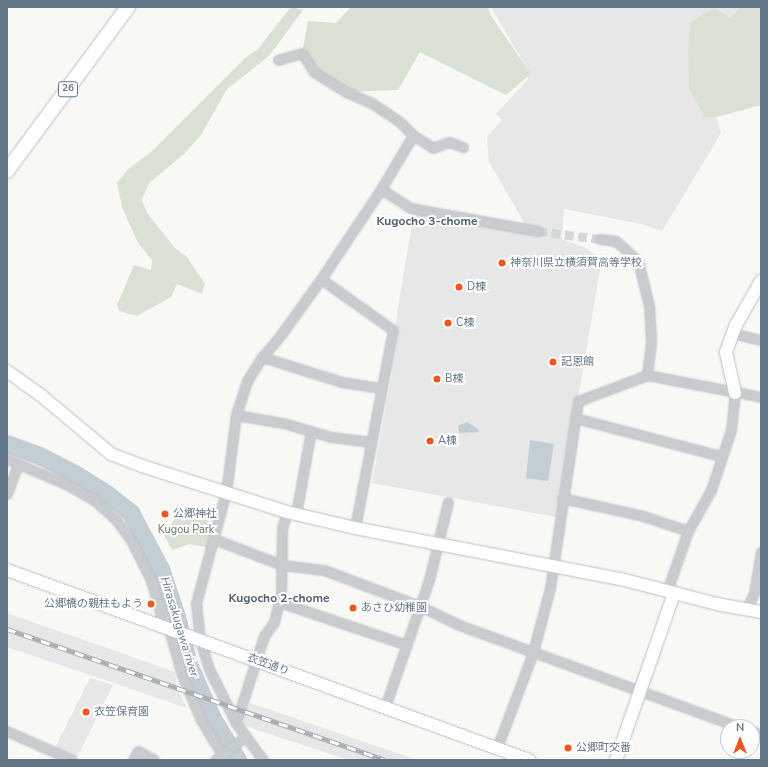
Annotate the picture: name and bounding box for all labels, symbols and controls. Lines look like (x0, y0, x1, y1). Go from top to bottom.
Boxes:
road number: 26 (58, 81, 78, 97)
district label: Kugocho 3-chome (376, 215, 478, 229)
place label: 神奈川県立横須賀高等学校 (510, 256, 642, 270)
marker: 神奈川県立横須賀高等学校 (497, 258, 507, 268)
place label: D棟 (467, 280, 486, 294)
marker: D棟 (454, 282, 464, 292)
place label: C棟 (456, 316, 474, 330)
marker: C棟 (443, 318, 453, 328)
place label: 記恩館 (561, 355, 594, 369)
marker: 記恩館 (548, 357, 558, 367)
place label: B棟 (445, 372, 463, 386)
marker: B棟 (432, 374, 442, 384)
place label: A棟 (438, 434, 457, 448)
marker: A棟 (425, 436, 435, 446)
place label: 公郷神社 (173, 507, 217, 521)
marker: 公郷神社 (160, 509, 170, 519)
park label: Kugou Park (158, 523, 214, 537)
water label: Hirasakugawa river (157, 575, 201, 679)
district label: Kugocho 2-chome (228, 592, 330, 606)
place label: 公郷橋の親柱もよう (44, 597, 143, 611)
marker: 公郷橋の親柱もよう (146, 599, 156, 609)
place label: あさひ幼稚園 (361, 601, 427, 615)
marker: あさひ幼稚園 (348, 603, 358, 613)
street label: 衣笠通り (245, 651, 291, 679)
place label: 衣笠保育園 (94, 705, 149, 719)
marker: 衣笠保育園 (81, 707, 91, 717)
north arrow (720, 719, 760, 759)
text: N (736, 720, 744, 735)
place label: 公郷町交番 (576, 741, 631, 755)
marker: 公郷町交番 (563, 743, 573, 753)

